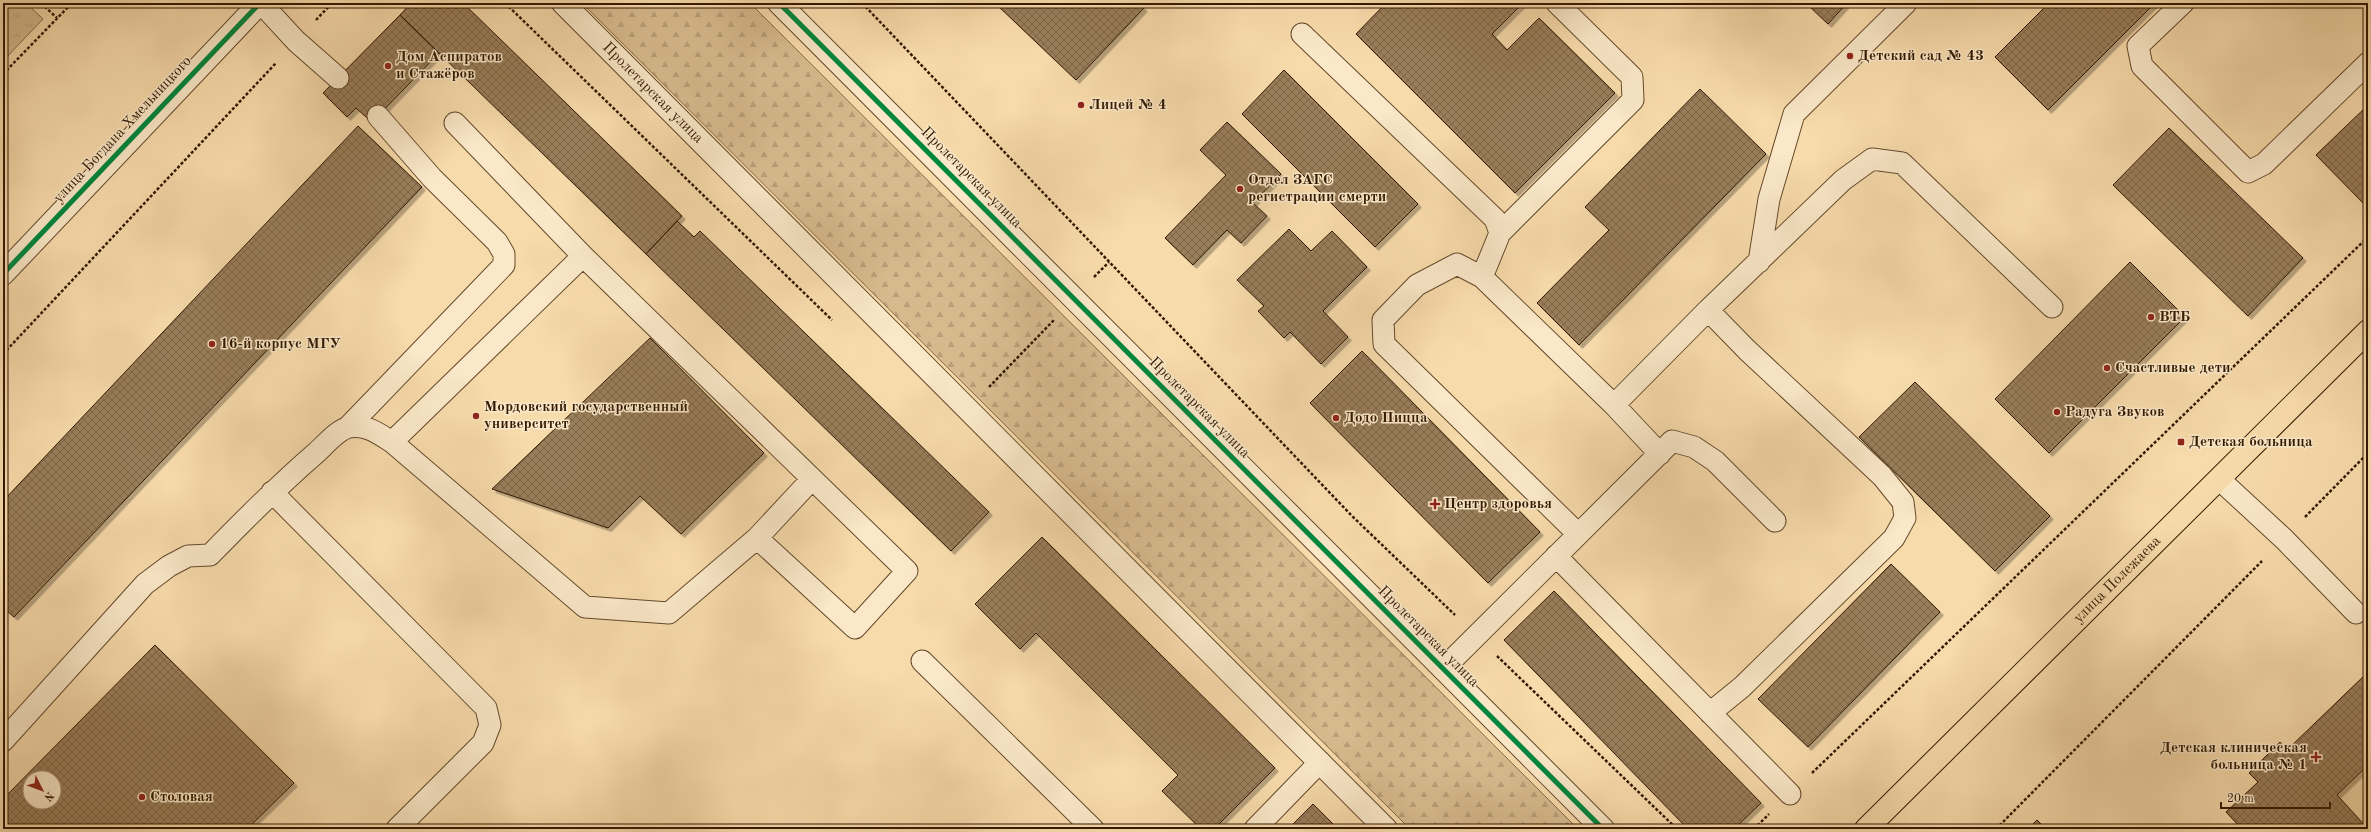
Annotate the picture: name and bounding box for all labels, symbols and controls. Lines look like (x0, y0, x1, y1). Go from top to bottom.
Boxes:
street label: Пролетарская улица (599, 40, 706, 147)
place label: Детский сад № 43 (1858, 49, 1984, 64)
place label: Дом Аспиратов и Стажёров (396, 50, 502, 82)
marker: Детский сад № 43 (1845, 51, 1855, 61)
street label: улица Богдана Хмельницкого (51, 54, 195, 206)
marker: Дом Аспиратов и Стажёров (383, 61, 393, 71)
place label: Лицей № 4 (1089, 98, 1167, 113)
marker: Лицей № 4 (1076, 100, 1086, 110)
street label: Пролетарская улица (918, 125, 1025, 232)
place label: Отдел ЗАГС регистрации смерти (1248, 173, 1386, 205)
marker: Отдел ЗАГС регистрации смерти (1235, 184, 1245, 194)
place label: ВТБ (2159, 310, 2190, 325)
marker: ВТБ (2146, 312, 2156, 322)
place label: 16-й корпус МГУ (220, 337, 341, 352)
marker: 16-й корпус МГУ (207, 339, 217, 349)
street label: Пролетарская улица (1146, 355, 1253, 462)
place label: Счастливые дети (2115, 361, 2231, 376)
marker: Счастливые дети (2102, 363, 2112, 373)
place label: Мордовский государственный университет (484, 400, 688, 432)
place label: Радуга Звуков (2065, 405, 2165, 420)
marker: Радуга Звуков (2052, 407, 2062, 417)
marker: Мордовский государственный университет (471, 411, 481, 421)
place label: Додо Пицца (1344, 411, 1428, 426)
marker: Додо Пицца (1331, 413, 1341, 423)
place label: Детская больница (2189, 435, 2313, 450)
marker: Детская больница (2176, 437, 2186, 447)
place label: Центр здоровья (1444, 497, 1552, 512)
marker: Центр здоровья (1429, 498, 1441, 510)
street label: улица Полежаева (2071, 533, 2164, 626)
street label: Пролетарская улица (1375, 584, 1482, 691)
place label: Детская клиническая больница № 1 (2160, 741, 2307, 773)
marker: Детская клиническая больница № 1 (2310, 751, 2322, 763)
north arrow (22, 770, 62, 810)
scale bar (2221, 784, 2330, 810)
text: N (41, 789, 55, 803)
place label: Столовая (150, 790, 213, 805)
marker: Столовая (137, 792, 147, 802)
text: 20 m (2227, 793, 2254, 805)

